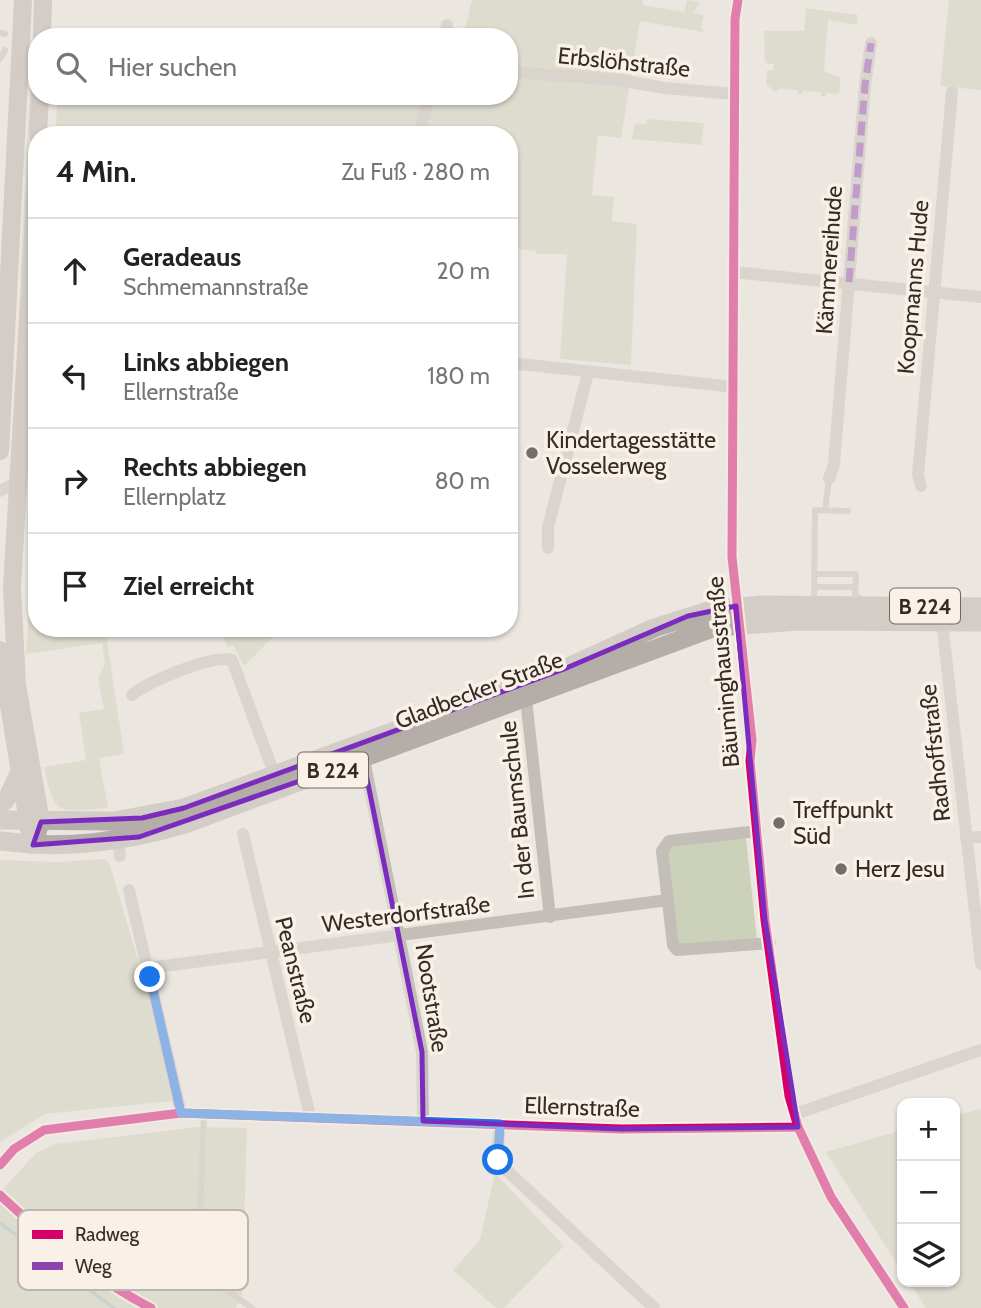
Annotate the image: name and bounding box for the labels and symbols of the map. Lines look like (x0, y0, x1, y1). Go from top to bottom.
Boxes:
street label: Erbslöhstraße (556, 41, 692, 83)
street label: Kämmereihude (810, 185, 848, 335)
street label: Koopmanns Hude (891, 199, 935, 375)
place label: Kindertagesstätte Vosselerweg (546, 426, 716, 480)
marker: Kindertagesstätte Vosselerweg (524, 445, 540, 461)
street label: Bäuminghausstraße (701, 575, 745, 769)
road number: B 224 (890, 588, 960, 624)
street label: Gladbecker Straße (391, 645, 567, 735)
street label: Radhoffstraße (914, 683, 956, 823)
street label: In der Baumschule (494, 719, 540, 901)
road number: B 224 (298, 752, 368, 788)
place label: Treffpunkt Süd (793, 796, 893, 850)
marker: Treffpunkt Süd (771, 815, 787, 831)
place label: Herz Jesu (855, 855, 945, 883)
marker: Herz Jesu (833, 861, 849, 877)
street label: Westerdorfstraße (320, 890, 492, 938)
street label: Peanstraße (269, 914, 323, 1026)
street label: Nootstraße (410, 942, 454, 1054)
route end (134, 961, 165, 992)
street label: Ellernstraße (524, 1091, 641, 1123)
route start (482, 1144, 513, 1175)
legend (18, 1210, 248, 1290)
text: Radweg (75, 1223, 139, 1246)
text: Weg (75, 1255, 112, 1278)

